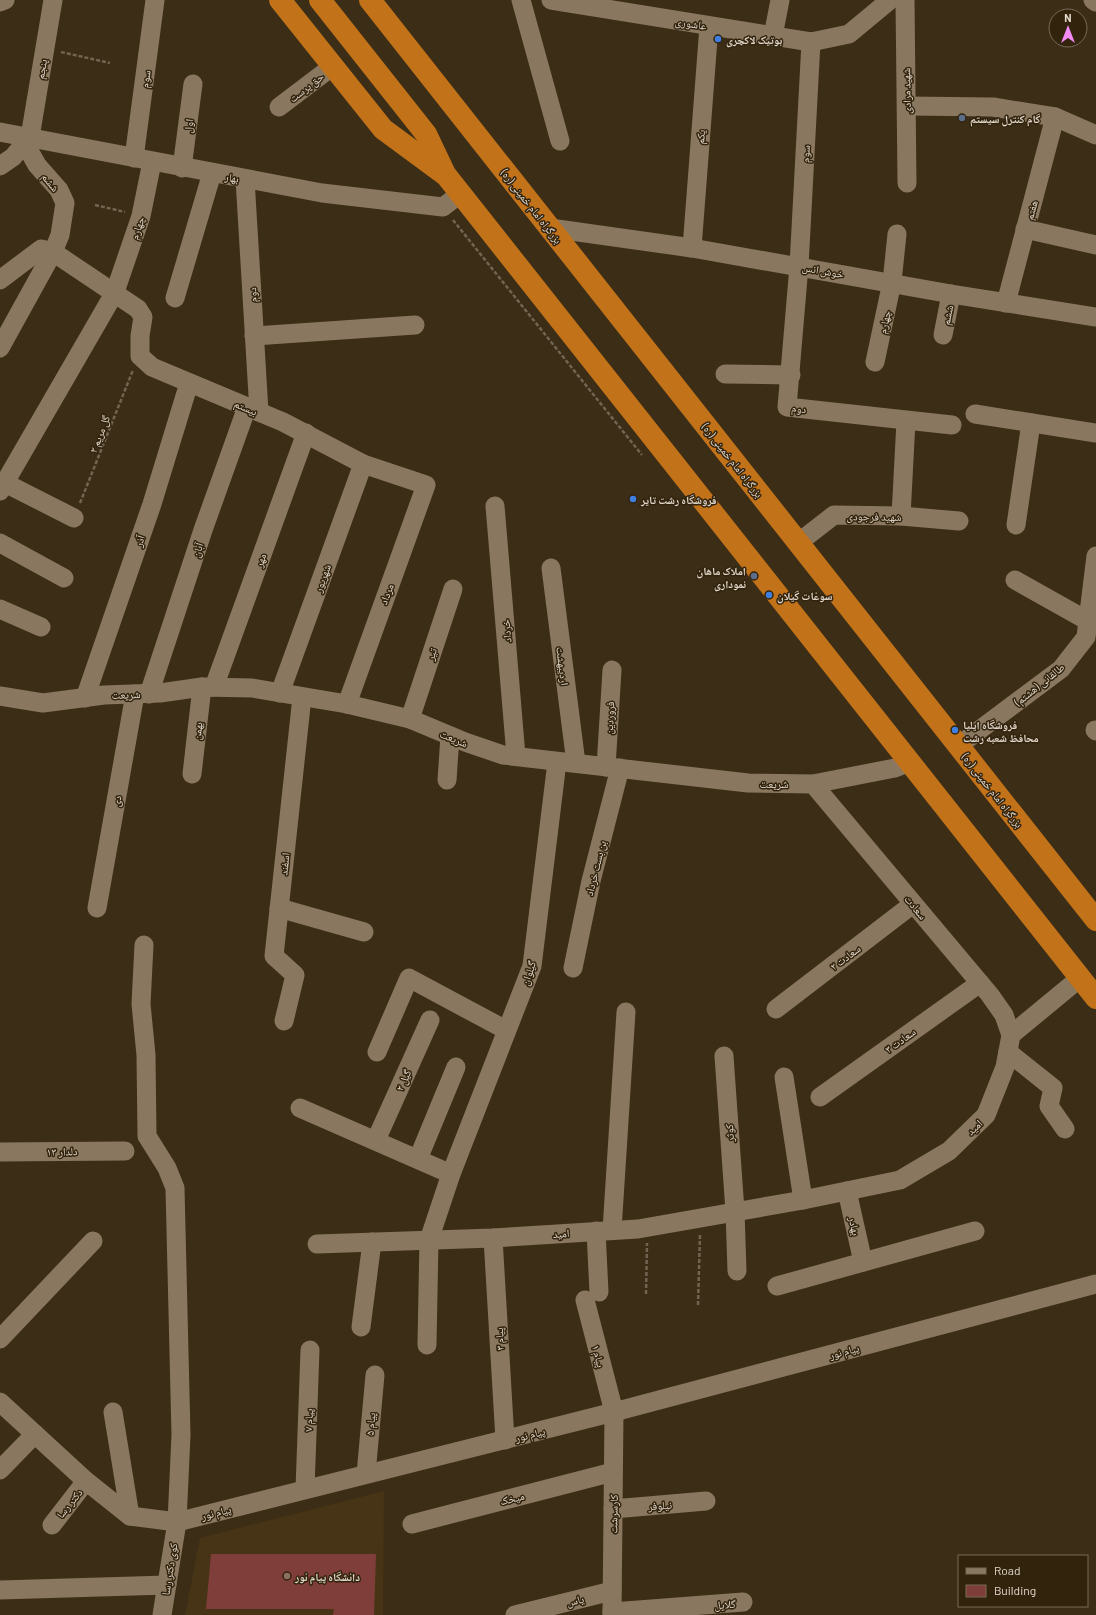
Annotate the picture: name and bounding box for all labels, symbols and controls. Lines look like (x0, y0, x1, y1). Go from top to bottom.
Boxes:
north arrow (1048, 8, 1088, 48)
text: N (1064, 11, 1072, 24)
street label: عاشوری (674, 14, 708, 33)
place label: بوتیک لاکچری (726, 33, 782, 48)
marker: بوتیک لاکچری (713, 34, 723, 44)
street label: پنجم (33, 58, 51, 80)
street label: شهید مرادی (899, 68, 914, 114)
street label: سوم (137, 69, 154, 89)
street label: حق پرست (286, 69, 327, 106)
place label: گام کنترل سیستم (970, 112, 1041, 127)
marker: گام کنترل سیستم (957, 113, 967, 123)
street label: اول (181, 118, 196, 134)
street label: یکم (693, 129, 709, 145)
street label: سوم (798, 145, 813, 163)
street label: بزرگراه امام خمینی (ره) (497, 165, 565, 246)
street label: بهار (223, 169, 240, 185)
street label: ششم (38, 170, 62, 195)
street label: هفتم (1022, 198, 1042, 222)
street label: چهارم (127, 215, 148, 242)
street label: خوش انس (801, 260, 845, 281)
street label: دوم (245, 287, 260, 303)
street label: ششم (939, 304, 957, 327)
street label: چهارم (875, 309, 894, 335)
street label: بیستم (232, 396, 260, 420)
street label: دوم (790, 401, 808, 417)
street label: گل مریم ۲ (86, 413, 114, 455)
street label: بزرگراه امام خمینی (ره) (698, 419, 766, 500)
place label: فروشگاه رشت تاير (640, 493, 717, 507)
marker: فروشگاه رشت تاير (628, 494, 638, 504)
street label: شهید فرجودی (846, 509, 902, 524)
street label: آذر (131, 533, 147, 549)
street label: آبان (189, 541, 206, 559)
street label: مهر (251, 551, 268, 570)
street label: شهریور (311, 562, 333, 595)
place label: املاک ماهان نموداری (697, 564, 746, 592)
marker: املاک ماهان نموداری (749, 571, 759, 581)
street label: مرداد (376, 582, 396, 606)
place label: سوغات گیلان (777, 589, 833, 604)
marker: سوغات گیلان (764, 590, 774, 600)
street label: خرداد (499, 619, 513, 643)
street label: تیر (423, 645, 439, 663)
street label: اردیبهشت (554, 646, 572, 686)
street label: طالقانی (هشتم) (1011, 660, 1068, 710)
street label: شریعت (111, 687, 141, 701)
street label: فروردین (602, 701, 617, 735)
place label: فروشگاه ایلیا محافظ شعبه رشت (963, 718, 1039, 745)
street label: بهمن (190, 721, 205, 741)
marker: فروشگاه ایلیا محافظ شعبه رشت (950, 725, 960, 735)
street label: شریعت (438, 727, 470, 750)
street label: بزرگراه امام خمینی (ره) (958, 749, 1026, 830)
street label: شریعت (760, 777, 789, 790)
street label: دی (109, 794, 124, 808)
street label: بن بست خرداد (582, 839, 609, 897)
street label: اسفند (276, 852, 292, 876)
street label: سعادت (902, 892, 930, 922)
street label: سعادت ۲ (827, 941, 863, 973)
street label: گیلوان (518, 958, 539, 987)
street label: سعادت ۳ (882, 1025, 918, 1055)
street label: گیل ۲ (393, 1067, 415, 1093)
street label: امید (963, 1116, 985, 1138)
street label: کوثر (722, 1123, 736, 1143)
street label: دلدار ۱۳ (46, 1144, 78, 1158)
street label: بهادر (846, 1214, 863, 1237)
street label: امید (552, 1226, 570, 1240)
street label: پیام ۳ (492, 1327, 507, 1351)
street label: پیام نور (827, 1341, 861, 1363)
street label: پیام ۱ (589, 1343, 608, 1369)
street label: پیام ۷ (301, 1408, 316, 1432)
street label: پیام ۵ (363, 1412, 379, 1436)
street label: پیام نور (513, 1424, 547, 1445)
street label: دکتر رسا (53, 1485, 85, 1520)
street label: میخک (498, 1489, 526, 1507)
street label: کارسرشت (606, 1494, 620, 1534)
street label: نیلوفر (647, 1498, 672, 1513)
street label: پیام نور (199, 1502, 233, 1523)
street label: کوی دکتر رسا (158, 1542, 181, 1596)
legend (958, 1555, 1088, 1607)
text: Road (994, 1563, 1021, 1577)
place label: دانشگاه پیام نور (294, 1570, 360, 1585)
marker: دانشگاه پیام نور (282, 1571, 292, 1581)
text: Building (994, 1583, 1036, 1597)
street label: یاس (565, 1591, 586, 1609)
street label: گلایل (714, 1597, 737, 1612)

